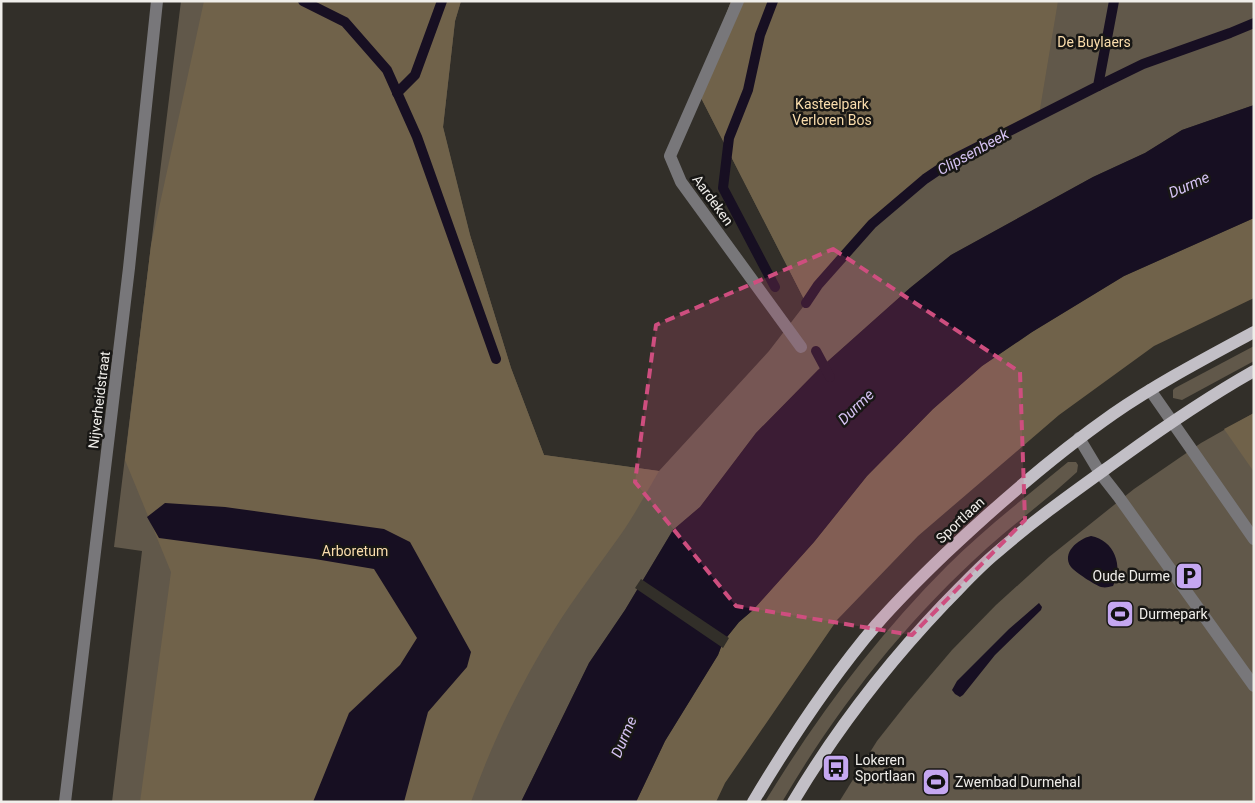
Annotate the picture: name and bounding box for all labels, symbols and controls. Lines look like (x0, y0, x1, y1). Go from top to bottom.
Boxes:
park label: De Buylaers (1057, 34, 1131, 50)
park label: Kasteelpark Verloren Bos (792, 96, 872, 128)
water label: Clipsenbeek (934, 125, 1012, 179)
water label: Durme (1166, 168, 1213, 202)
street label: Aardeken (689, 172, 737, 228)
street label: Nijverheidstraat (85, 350, 113, 450)
water label: Durme (834, 385, 878, 428)
street label: Sportlaan (933, 494, 987, 546)
park label: Arboretum (322, 543, 388, 559)
parking icon: Oude Durme (1174, 561, 1204, 591)
place label: Oude Durme (1093, 568, 1170, 584)
sports icon: Durmepark (1105, 599, 1135, 629)
place label: Durmepark (1139, 606, 1209, 622)
water label: Durme (607, 713, 641, 760)
place label: Lokeren Sportlaan (855, 752, 915, 784)
bus stop icon: Lokeren Sportlaan (821, 753, 851, 783)
sports icon: Zwembad Durmehal (921, 767, 951, 797)
place label: Zwembad Durmehal (955, 774, 1080, 790)

